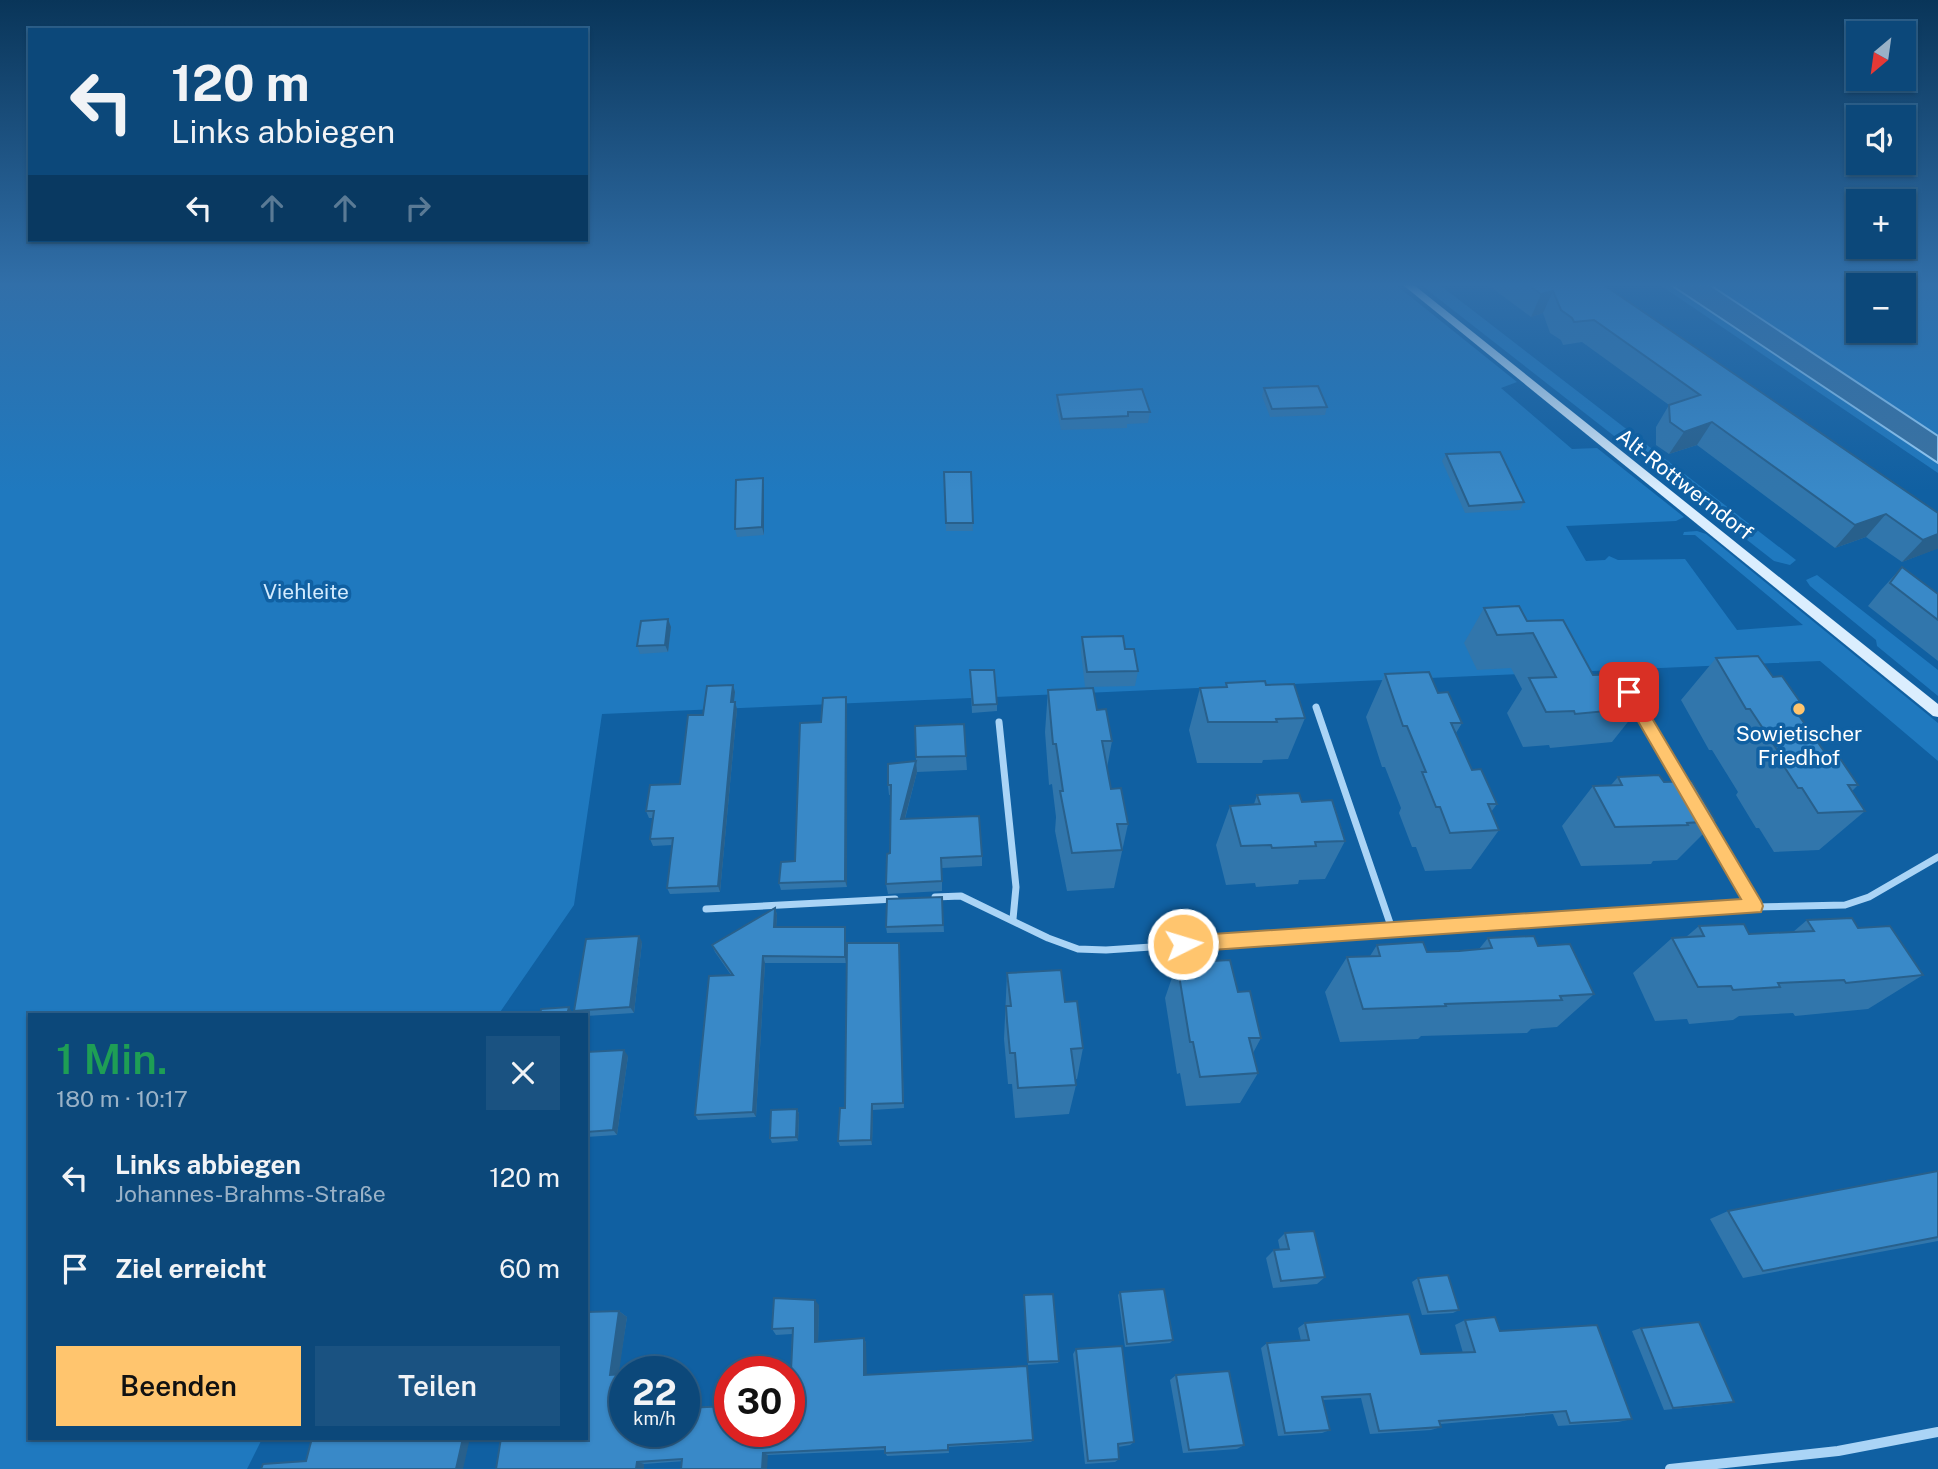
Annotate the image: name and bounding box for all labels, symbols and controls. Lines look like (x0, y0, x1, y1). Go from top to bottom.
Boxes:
north arrow (1846, 21, 1916, 91)
map controls (1846, 21, 1916, 343)
text: 120 m (171, 54, 310, 112)
icon: left (56, 56, 147, 147)
button: sound (1846, 105, 1916, 175)
text: Links abbiegen (171, 113, 395, 150)
icon: left (180, 189, 218, 227)
icon: ahead (253, 189, 291, 227)
icon: ahead (326, 189, 364, 227)
icon: right (399, 189, 437, 227)
button: + (1846, 189, 1916, 259)
button: − (1846, 273, 1916, 343)
street label: Alt-Rottwerndorf (1612, 423, 1758, 545)
park label: Viehleite (263, 579, 349, 604)
pin (1599, 662, 1659, 722)
icon: arrive (1610, 673, 1648, 711)
marker: Sowjetischer Friedhof (1791, 701, 1807, 717)
place label: Sowjetischer Friedhof (1736, 721, 1862, 770)
position arrow (1146, 907, 1220, 981)
text: 1 Min. (56, 1034, 167, 1083)
button: close (486, 1036, 560, 1110)
text: 180 m · 10:17 (56, 1085, 188, 1112)
text: Links abbiegen (115, 1149, 301, 1180)
icon: left (56, 1159, 94, 1197)
text: 120 m (489, 1162, 560, 1193)
text: Johannes-Brahms-Straße (115, 1180, 386, 1207)
icon: arrive (56, 1250, 94, 1288)
text: Ziel erreicht (115, 1253, 267, 1284)
text: 60 m (499, 1253, 560, 1284)
button: Beenden (56, 1346, 301, 1426)
button: Teilen (315, 1346, 560, 1426)
speed limit sign: 30 (714, 1356, 805, 1447)
text: 22 (632, 1372, 677, 1413)
text: km/h (633, 1408, 676, 1429)

